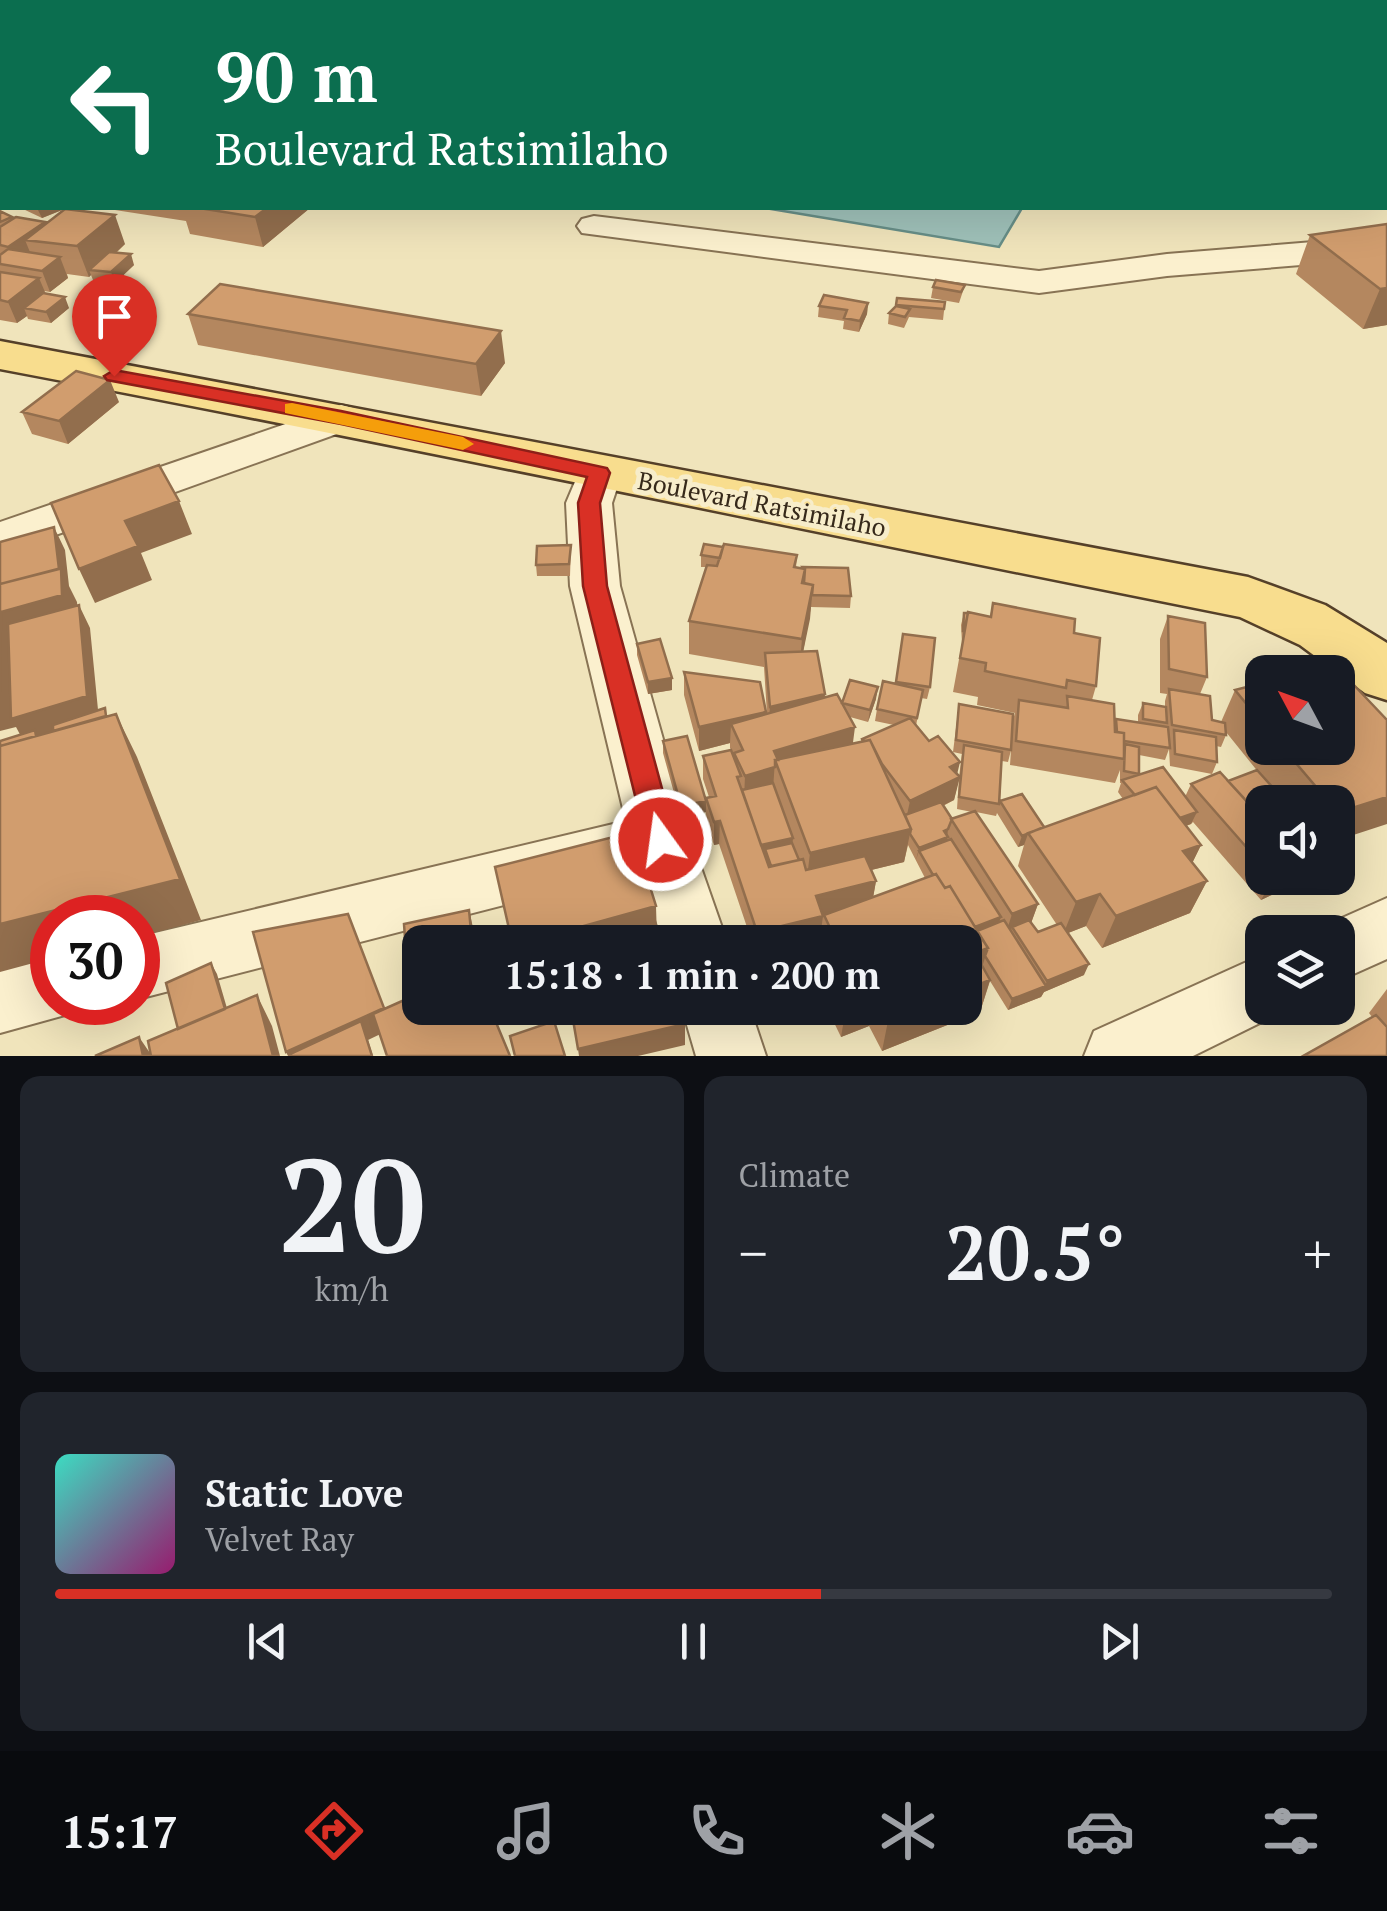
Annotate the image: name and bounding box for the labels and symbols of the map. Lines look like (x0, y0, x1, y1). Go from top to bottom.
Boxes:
pin (72, 274, 157, 377)
street label: Boulevard Ratsimilaho (635, 463, 889, 544)
north arrow (1245, 655, 1355, 765)
position arrow (609, 788, 713, 892)
speed limit sign: 30 (30, 895, 160, 1025)

